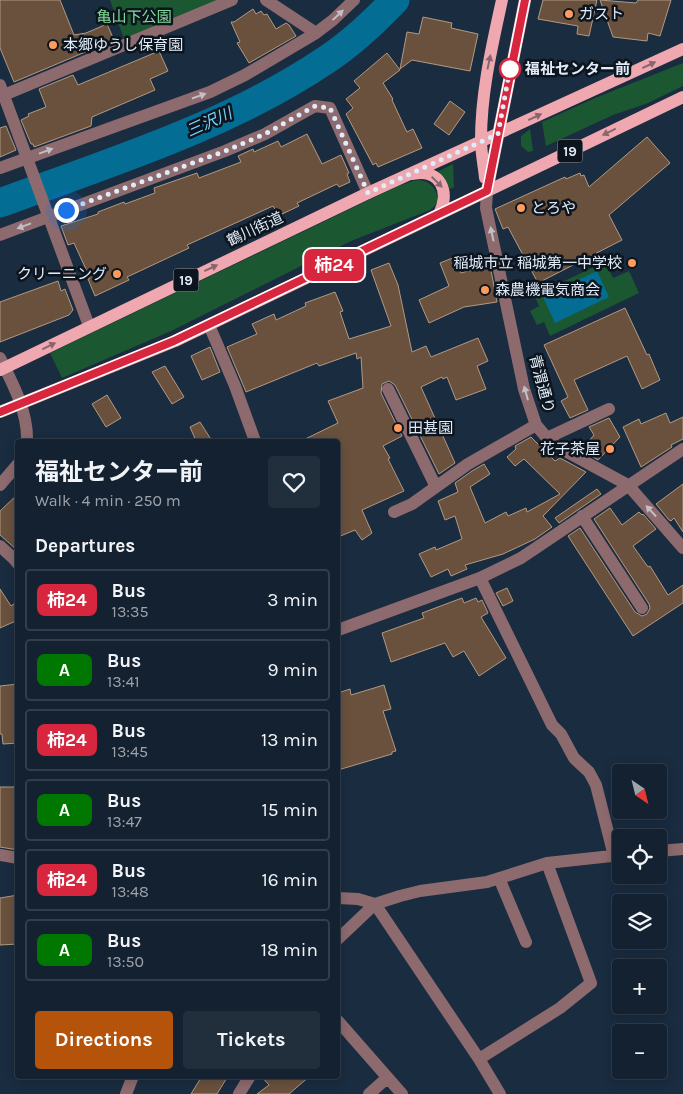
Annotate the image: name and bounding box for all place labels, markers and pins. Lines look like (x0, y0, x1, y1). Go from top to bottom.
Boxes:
place label: ガスト (579, 5, 624, 23)
marker: ガスト (563, 8, 575, 20)
place label: 本郷ゆうし保育園 (63, 36, 183, 54)
marker: 本郷ゆうし保育園 (47, 39, 59, 51)
marker: 福祉センター前 (499, 58, 521, 80)
place label: 福祉センター前 (524, 60, 630, 78)
place label: とろや (531, 199, 576, 217)
marker: とろや (515, 202, 527, 214)
place label: 稲城市立 稲城第一中学校 (453, 254, 622, 272)
marker: 稲城市立 稲城第一中学校 (626, 257, 638, 269)
place label: クリーニング (17, 265, 107, 283)
marker: クリーニング (111, 268, 123, 280)
place label: 森農機電気商会 (495, 281, 600, 299)
marker: 森農機電気商会 (479, 284, 491, 296)
place label: 田甚園 (408, 419, 453, 437)
marker: 田甚園 (392, 422, 404, 434)
place label: 花子茶屋 (540, 440, 600, 458)
marker: 花子茶屋 (604, 443, 616, 455)

